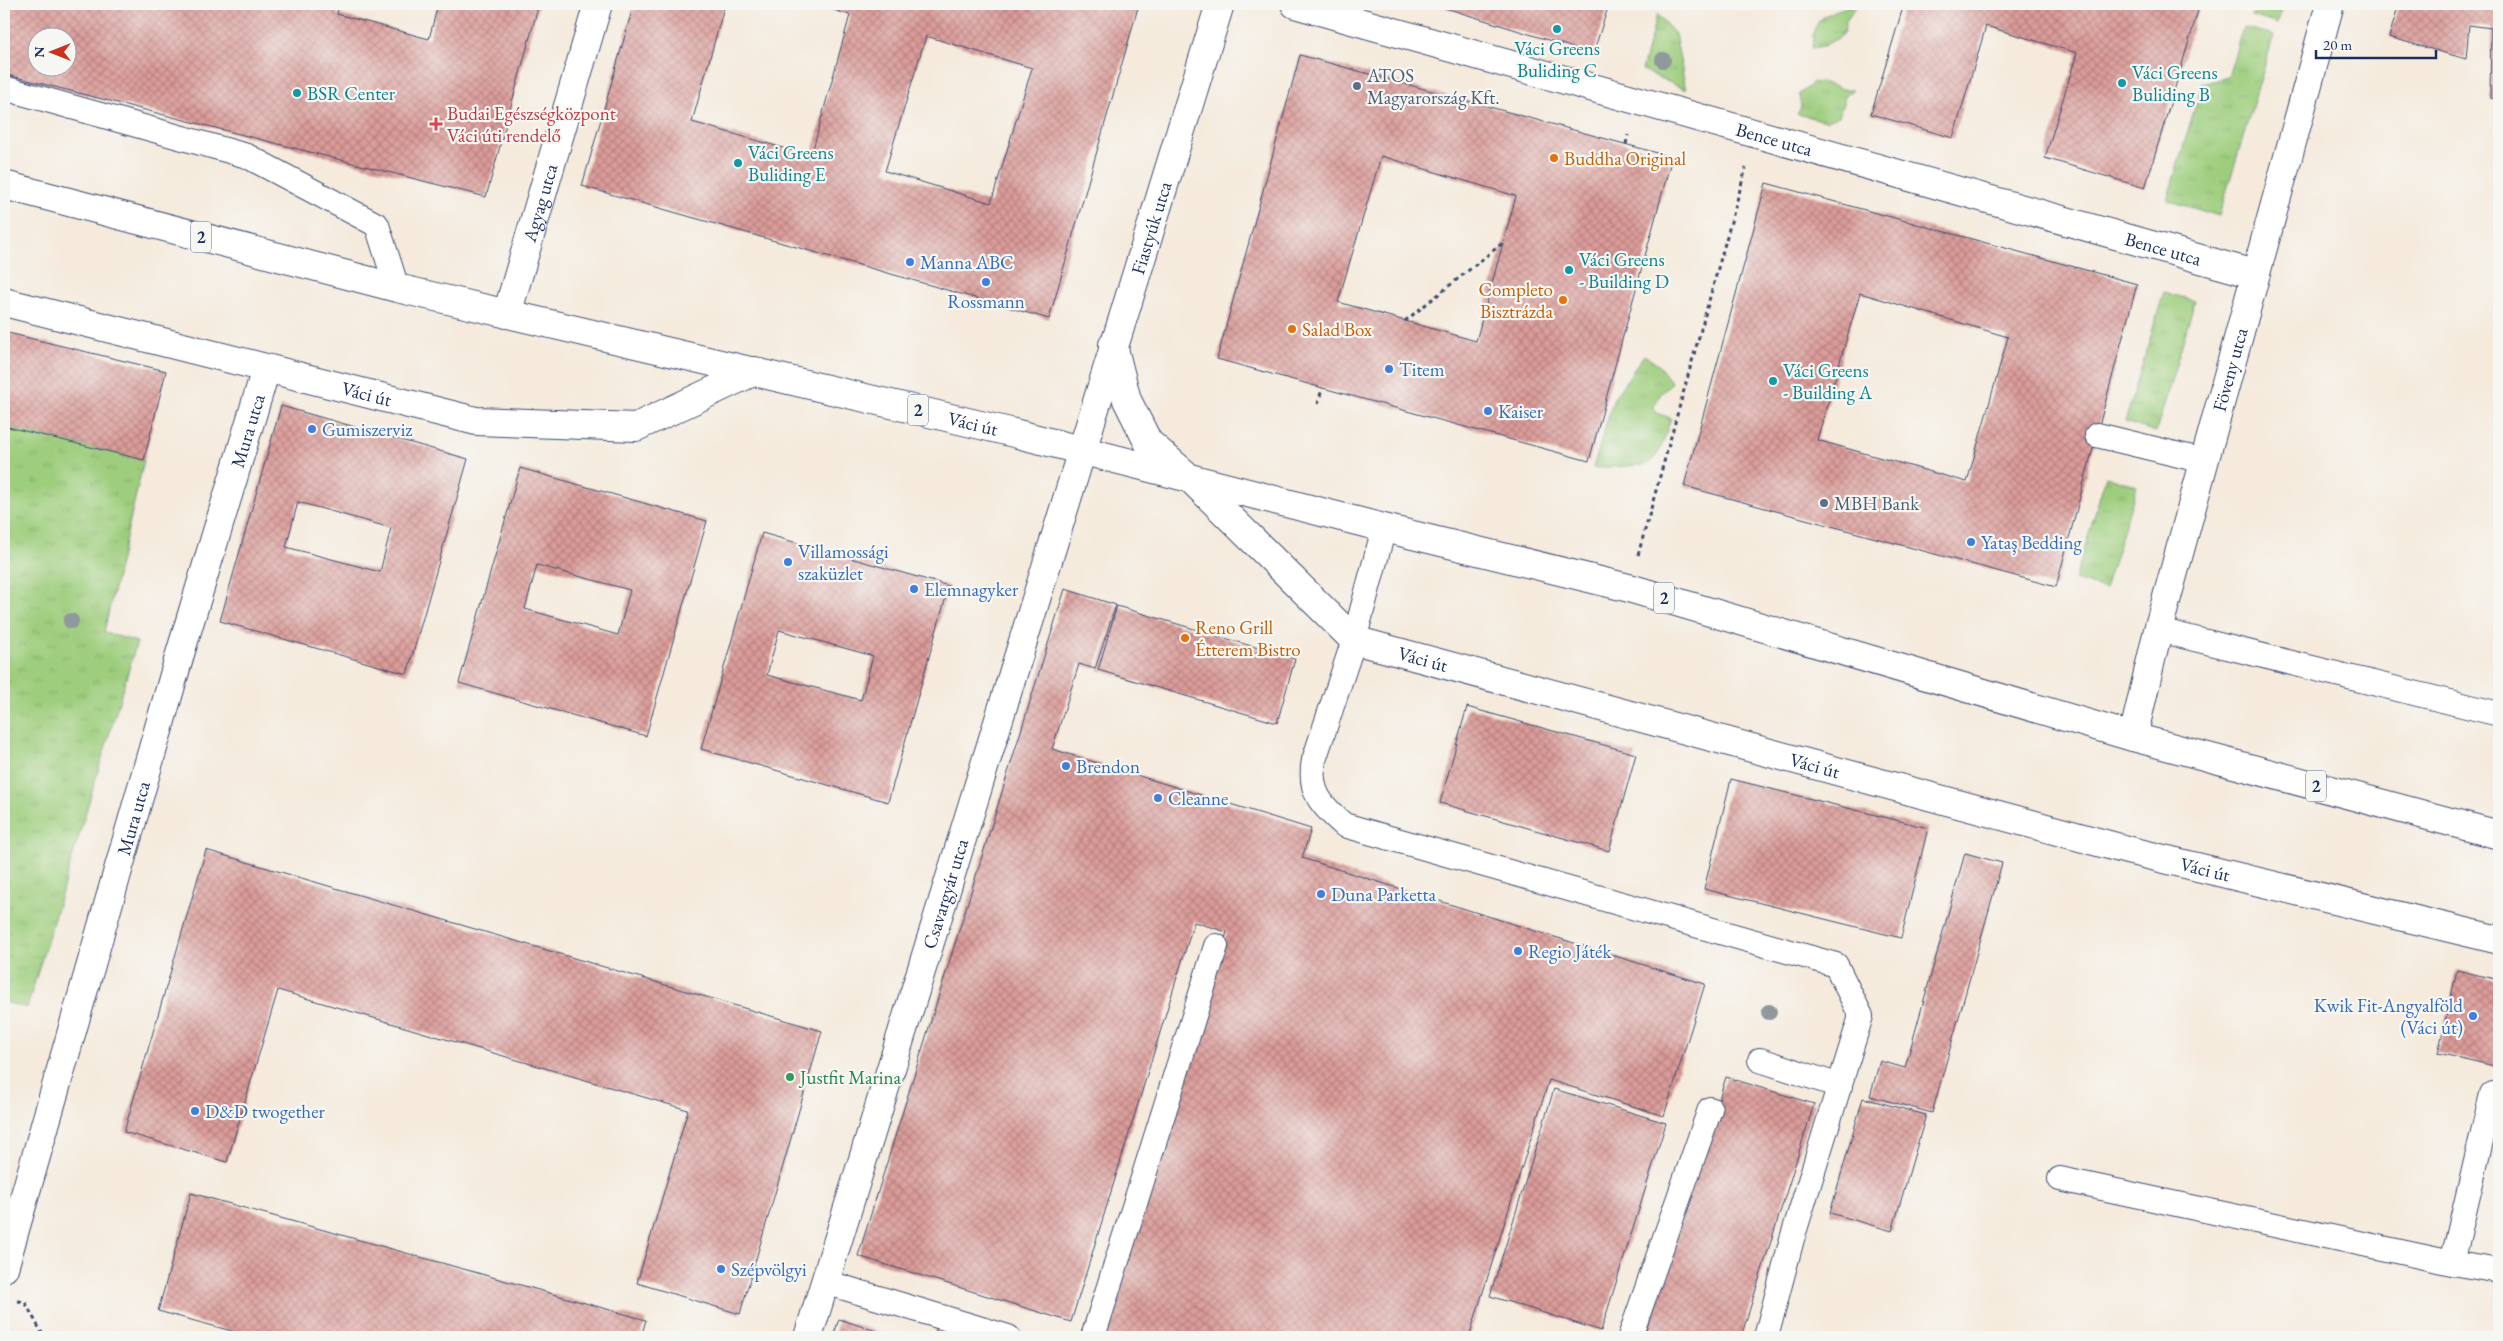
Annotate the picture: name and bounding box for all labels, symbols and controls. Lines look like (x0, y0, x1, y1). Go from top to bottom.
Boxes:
marker: Váci Greens Buliding C (1551, 23, 1563, 35)
north arrow (28, 28, 78, 78)
scale bar (2316, 28, 2436, 60)
text: 20 m (2323, 35, 2352, 54)
place label: Váci Greens Buliding C (1514, 36, 1600, 83)
text: N (30, 46, 48, 58)
place label: Váci Greens Buliding B (2132, 60, 2218, 107)
place label: ATOS Magyarország Kft. (1366, 63, 1500, 110)
marker: Váci Greens Buliding B (2116, 77, 2128, 89)
marker: ATOS Magyarország Kft. (1351, 80, 1363, 92)
place label: BSR Center (307, 81, 396, 106)
marker: BSR Center (291, 87, 303, 99)
place label: Budai Egészségközpont Váci úti rendelő (447, 101, 616, 148)
marker: Budai Egészségközpont Váci úti rendelő (429, 117, 443, 131)
street label: Bence utca (1733, 117, 1816, 162)
place label: Váci Greens Buliding E (748, 140, 834, 187)
place label: Buddha Original (1564, 146, 1687, 171)
marker: Buddha Original (1548, 152, 1560, 164)
marker: Váci Greens Buliding E (732, 157, 744, 169)
street label: Agyag utca (517, 160, 564, 246)
street label: Fiastyúk utca (1125, 178, 1178, 278)
road number: 2 (191, 222, 211, 252)
street label: Bence utca (2122, 226, 2205, 272)
place label: Váci Greens - Building D (1579, 247, 1669, 294)
place label: Manna ABC (920, 250, 1014, 275)
marker: Manna ABC (904, 256, 916, 268)
marker: Váci Greens - Building D (1563, 264, 1575, 276)
marker: Rossmann (980, 276, 992, 288)
place label: Completo Bisztrázda (1478, 277, 1553, 324)
place label: Rossmann (947, 289, 1025, 314)
marker: Completo Bisztrázda (1557, 294, 1569, 306)
place label: Salad Box (1302, 317, 1373, 342)
marker: Salad Box (1286, 323, 1298, 335)
street label: Föveny utca (2207, 324, 2254, 414)
place label: Titem (1399, 357, 1445, 382)
place label: Váci Greens - Building A (1783, 358, 1873, 405)
marker: Titem (1383, 363, 1395, 375)
marker: Váci Greens - Building A (1767, 375, 1779, 387)
street label: Váci út (339, 376, 394, 412)
street label: Mura utca (225, 390, 271, 471)
road number: 2 (908, 394, 928, 426)
place label: Kaiser (1498, 399, 1544, 424)
marker: Kaiser (1482, 405, 1494, 417)
street label: Váci út (945, 406, 1000, 442)
place label: Gumiszerviz (322, 417, 413, 442)
marker: Gumiszerviz (306, 423, 318, 435)
place label: MBH Bank (1834, 491, 1920, 516)
marker: MBH Bank (1818, 497, 1830, 509)
place label: Yataş Bedding (1981, 530, 2082, 555)
marker: Yataş Bedding (1965, 536, 1977, 548)
place label: Villamossági szaküzlet (798, 539, 889, 586)
marker: Villamossági szaküzlet (782, 556, 794, 568)
place label: Elemnagyker (924, 577, 1019, 602)
road number: 2 (1654, 582, 1674, 614)
marker: Elemnagyker (908, 583, 920, 595)
place label: Reno Grill Étterem Bistro (1195, 615, 1301, 662)
marker: Reno Grill Étterem Bistro (1179, 632, 1191, 644)
street label: Váci út (1395, 641, 1451, 678)
street label: Váci út (1787, 747, 1842, 784)
place label: Brendon (1076, 754, 1140, 779)
marker: Brendon (1060, 760, 1072, 772)
road number: 2 (2306, 770, 2326, 801)
street label: Mura utca (111, 778, 156, 858)
place label: Cleanne (1168, 786, 1229, 811)
marker: Cleanne (1152, 792, 1164, 804)
street label: Csavargyár utca (917, 835, 974, 952)
street label: Váci út (2178, 851, 2233, 888)
place label: Duna Parketta (1331, 882, 1436, 907)
marker: Duna Parketta (1315, 888, 1327, 900)
place label: Regio Játék (1528, 939, 1612, 964)
marker: Regio Játék (1512, 945, 1524, 957)
place label: Kwik Fit-Angyalföld (Váci út) (2314, 993, 2463, 1040)
marker: Kwik Fit-Angyalföld (Váci út) (2467, 1010, 2479, 1022)
place label: Justfit Marina (798, 1065, 902, 1090)
marker: Justfit Marina (784, 1071, 796, 1083)
place label: D&D twogether (205, 1099, 326, 1124)
marker: D&D twogether (189, 1105, 201, 1117)
place label: Szépvölgyi (731, 1257, 807, 1282)
marker: Szépvölgyi (715, 1263, 727, 1275)

